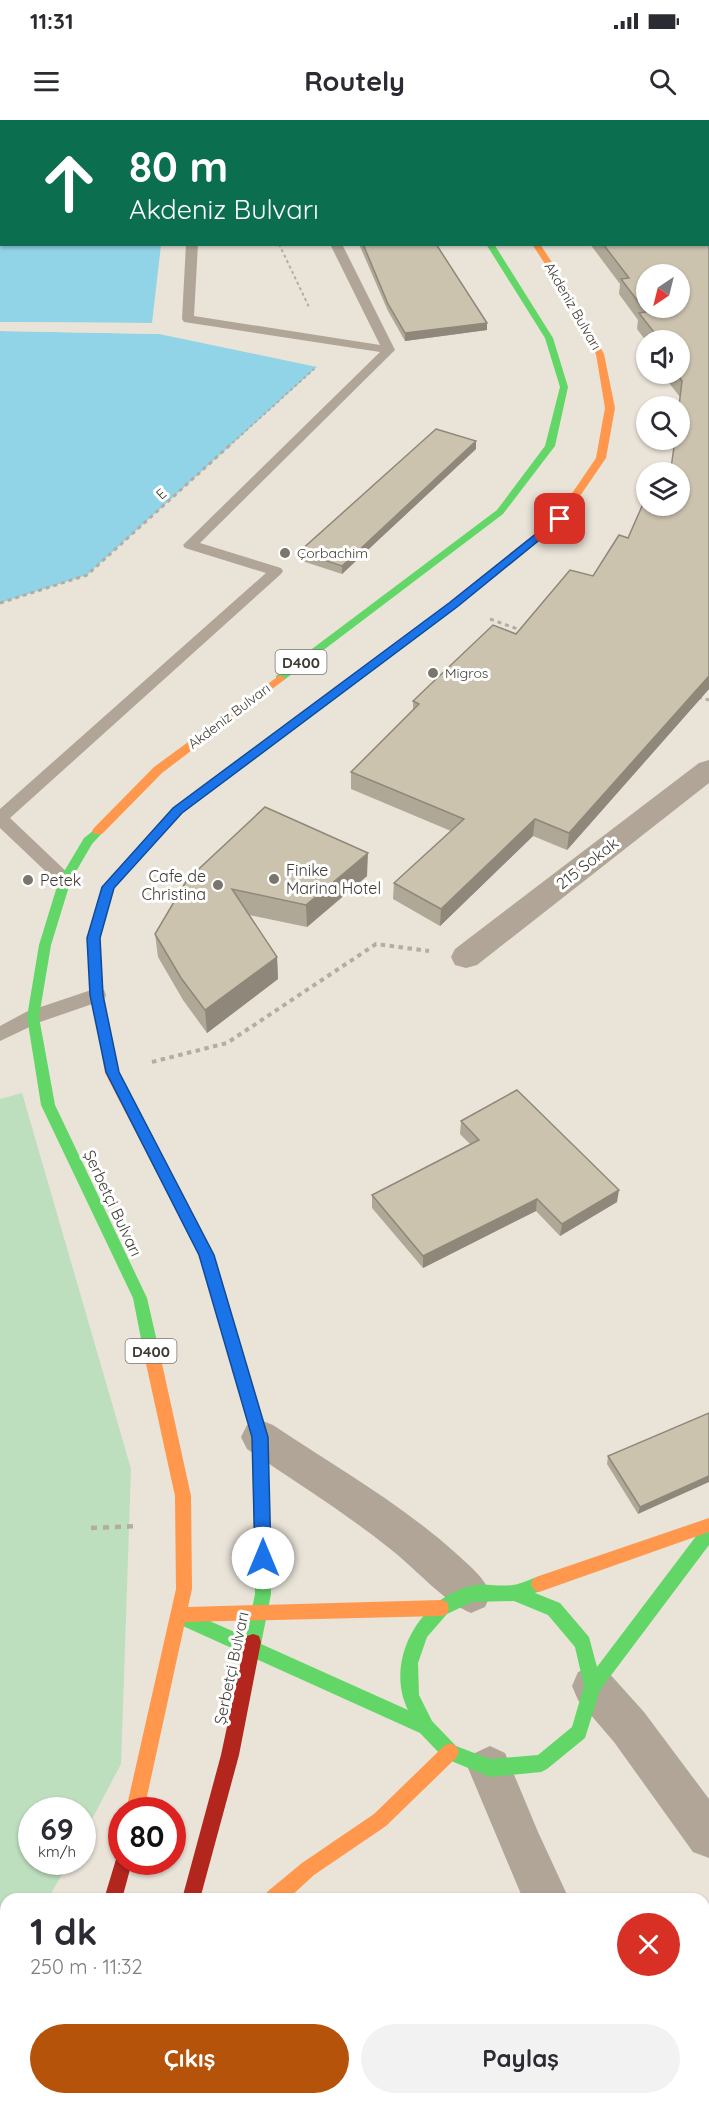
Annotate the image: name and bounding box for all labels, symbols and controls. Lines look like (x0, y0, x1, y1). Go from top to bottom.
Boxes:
text: 11:31 (30, 7, 74, 35)
text: Routely (304, 64, 405, 98)
icon: menu (30, 65, 63, 98)
icon: search (646, 65, 679, 98)
text: 80 m (129, 140, 228, 193)
icon: ahead (30, 144, 108, 222)
text: Akdeniz Bulvarı (129, 192, 319, 226)
street label: Akdeniz Bulvarı (541, 259, 605, 353)
north arrow (636, 264, 690, 318)
map controls (636, 264, 690, 516)
button: sound (636, 330, 690, 384)
button: search (636, 396, 690, 450)
button: layers (636, 462, 690, 516)
street label: E (152, 485, 170, 503)
pin (534, 493, 585, 544)
icon: arrive (543, 502, 576, 535)
place label: Çorbachim (297, 544, 368, 562)
marker: Çorbachim (278, 546, 292, 560)
road number: D400 (276, 650, 326, 674)
place label: Migros (445, 664, 488, 682)
marker: Migros (426, 666, 440, 680)
street label: Akdeniz Bulvarı (184, 679, 274, 753)
street label: 215 Sokak (552, 833, 622, 893)
place label: Finike Marina Hotel (286, 860, 381, 898)
place label: Cafe de Christina (142, 866, 206, 904)
place label: Petek (40, 870, 81, 890)
marker: Finike Marina Hotel (267, 872, 281, 886)
marker: Petek (21, 873, 35, 887)
marker: Cafe de Christina (211, 878, 225, 892)
street label: Şerbetçi Bulvarı (80, 1147, 146, 1259)
road number: D400 (126, 1339, 176, 1363)
position arrow (231, 1526, 295, 1590)
street label: Şerbetçi Bulvarı (209, 1610, 253, 1726)
speed limit sign: 80 (108, 1797, 186, 1875)
text: 69 (40, 1810, 74, 1848)
text: km/h (38, 1842, 76, 1861)
text: 1 dk (30, 1909, 97, 1954)
button: close (617, 1913, 680, 1976)
text: 250 m · 11:32 (30, 1954, 143, 1979)
button: Çıkış (30, 2024, 349, 2093)
button: Paylaş (361, 2024, 680, 2093)

